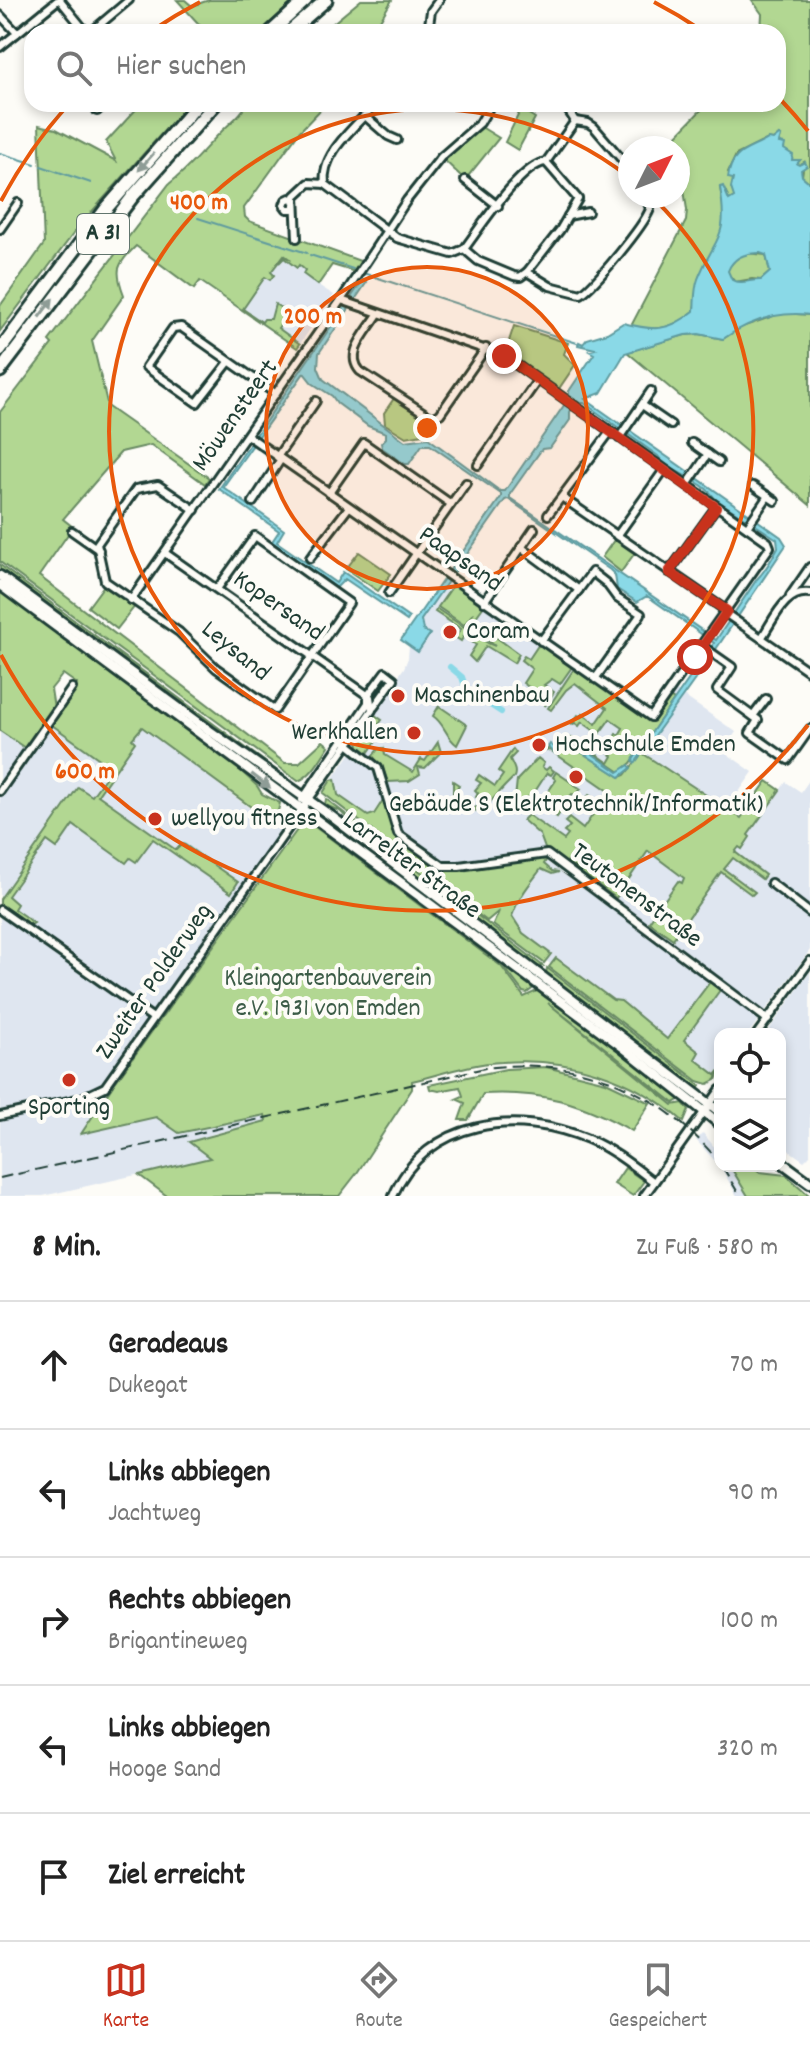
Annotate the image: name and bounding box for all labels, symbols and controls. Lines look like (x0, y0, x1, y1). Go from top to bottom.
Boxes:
search box (24, 24, 786, 112)
icon: search (52, 46, 96, 90)
text: Hier suchen (116, 47, 246, 90)
north arrow (618, 136, 690, 208)
one-way arrow (138, 152, 155, 172)
text: 400 m (170, 187, 228, 221)
road number: A 31 (77, 214, 129, 254)
one-way arrow (38, 297, 54, 319)
text: 200 m (284, 301, 342, 335)
route end (486, 338, 522, 374)
street label: Möwensteert (184, 352, 289, 480)
centre of rings (413, 414, 441, 442)
street label: Paapsand (410, 517, 510, 603)
street label: Kopersand (225, 562, 331, 652)
street label: Leysand (192, 612, 278, 692)
place label: Coram (466, 614, 530, 651)
marker: Coram (441, 623, 459, 641)
route start (677, 639, 713, 675)
place label: Maschinenbau (414, 678, 550, 715)
marker: Maschinenbau (389, 687, 407, 705)
place label: Werkhallen (291, 715, 398, 752)
marker: Werkhallen (405, 724, 423, 742)
place label: Hochschule Emden (555, 727, 736, 764)
marker: Hochschule Emden (530, 736, 548, 754)
text: 600 m (55, 756, 115, 790)
marker: Gebäude S (Elektrotechnik/Informatik) (567, 768, 585, 786)
one-way arrow (251, 772, 272, 788)
place label: Gebäude S (Elektrotechnik/Informatik) (389, 787, 763, 824)
place label: wellyou fitness (171, 801, 318, 838)
street label: Larrelter Straße (334, 803, 488, 929)
marker: wellyou fitness (146, 810, 164, 828)
street label: Teutonenstraße (563, 834, 709, 958)
street label: Zweiter Polderweg (87, 896, 223, 1068)
park label: Kleingartenbauverein e.V. 1931 von Emden (224, 961, 432, 1028)
map controls (714, 1028, 786, 1172)
button: locate (714, 1028, 786, 1100)
marker: Sporting (60, 1071, 78, 1089)
place label: Sporting (28, 1090, 110, 1127)
button: layers (714, 1100, 786, 1172)
text: 8 Min. (32, 1224, 101, 1273)
text: Zu Fuß · 580 m (636, 1230, 778, 1267)
text: Geradeaus (108, 1325, 228, 1368)
icon: ahead (32, 1343, 76, 1387)
text: 70 m (730, 1347, 778, 1384)
text: Dukegat (108, 1368, 188, 1405)
text: Links abbiegen (108, 1453, 270, 1496)
icon: left (32, 1471, 76, 1515)
text: 90 m (728, 1475, 778, 1512)
text: Jachtweg (108, 1496, 201, 1533)
text: Rechts abbiegen (108, 1581, 291, 1624)
icon: right (32, 1599, 76, 1643)
text: 100 m (720, 1603, 778, 1640)
text: Brigantineweg (108, 1624, 248, 1661)
text: Links abbiegen (108, 1709, 270, 1752)
icon: left (32, 1727, 76, 1771)
text: 320 m (717, 1731, 778, 1768)
text: Hooge Sand (108, 1752, 221, 1789)
icon: arrive (32, 1855, 76, 1899)
text: Ziel erreicht (108, 1856, 245, 1899)
tab: Karte (103, 1958, 149, 2037)
tab: Route (355, 1958, 403, 2037)
tab: Gespeichert (608, 1958, 707, 2037)

